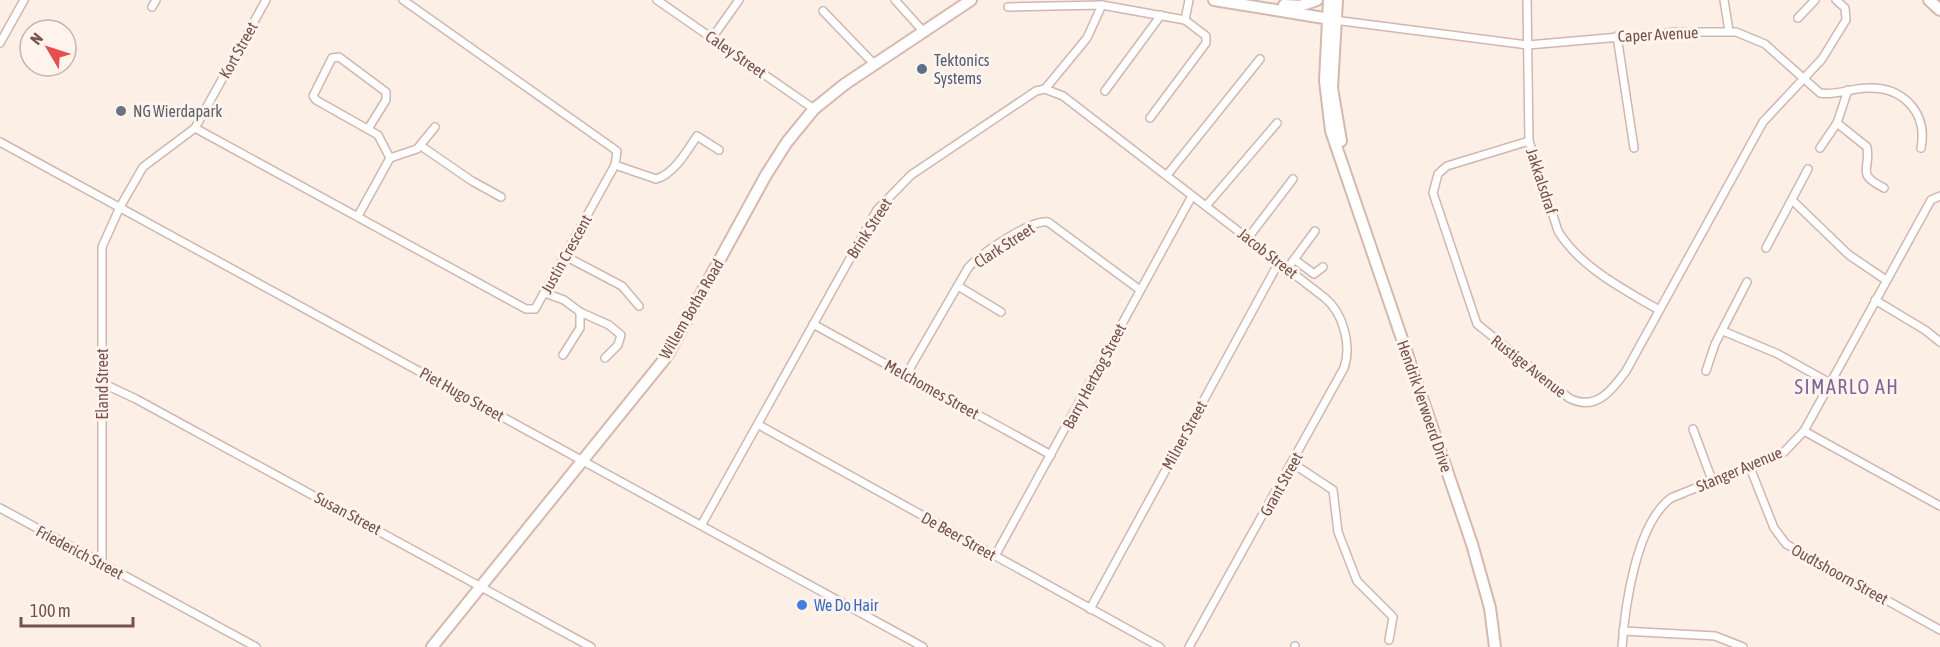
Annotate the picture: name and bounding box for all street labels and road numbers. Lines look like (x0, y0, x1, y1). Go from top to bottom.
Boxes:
street label: Kort Street (215, 18, 261, 81)
street label: Caper Avenue (1617, 23, 1699, 46)
street label: Caley Street (702, 27, 770, 82)
street label: Jakkalsdraf (1523, 146, 1561, 217)
street label: Brink Street (843, 194, 895, 261)
street label: Justin Crescent (537, 211, 595, 296)
street label: Clark Street (971, 219, 1038, 271)
street label: Jacob Street (1235, 224, 1302, 282)
street label: Willem Botha Road (655, 256, 727, 362)
street label: Barry Hertzog Street (1059, 320, 1130, 432)
street label: Rustige Avenue (1487, 331, 1570, 402)
street label: Hendrik Verwoerd Drive (1394, 338, 1456, 474)
street label: Eland Street (93, 348, 111, 420)
street label: Melchomes Street (882, 356, 983, 423)
street label: Piet Hugo Street (416, 363, 508, 426)
street label: Milner Street (1158, 397, 1210, 472)
street label: Stanger Avenue (1693, 443, 1785, 496)
street label: Grant Street (1256, 449, 1306, 519)
street label: Susan Street (312, 488, 385, 538)
street label: De Beer Street (919, 508, 1000, 564)
street label: Friederich Street (33, 522, 127, 583)
street label: Oudtshoorn Street (1789, 540, 1892, 608)

